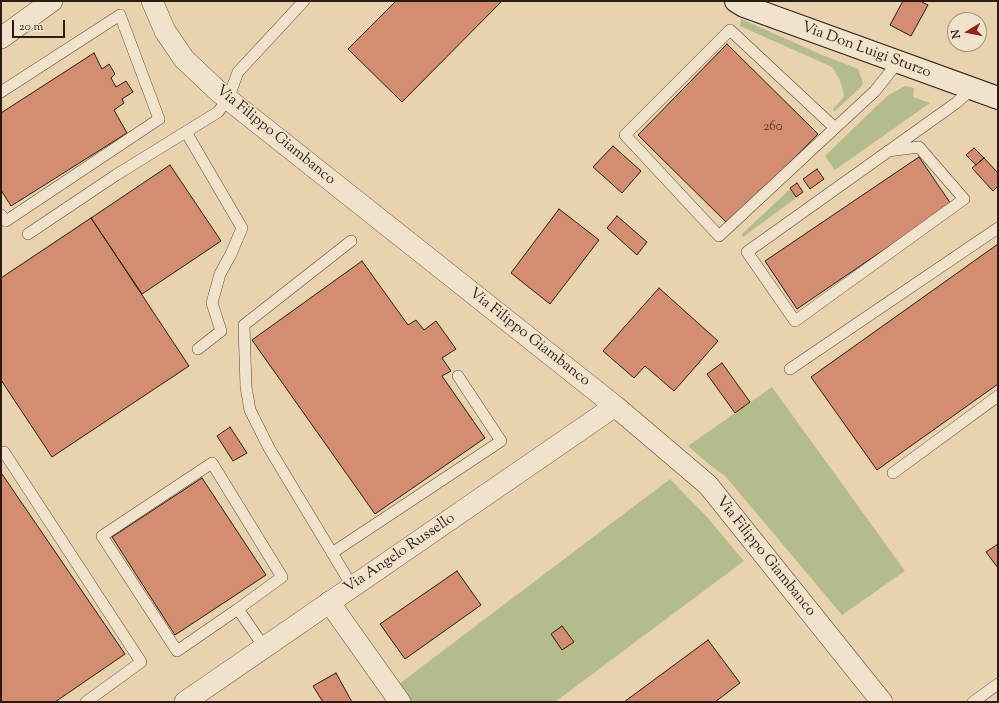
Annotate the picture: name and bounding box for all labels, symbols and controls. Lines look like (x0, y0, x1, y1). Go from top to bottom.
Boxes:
scale bar (14, 12, 67, 38)
north arrow (947, 12, 987, 52)
text: 20 m (19, 18, 43, 36)
street label: Via Don Luigi Sturzo (799, 19, 933, 83)
text: N (948, 28, 965, 40)
street label: Via Filippo Giambanco (212, 82, 338, 190)
house number: 260 (763, 120, 783, 136)
street label: Via Filippo Giambanco (465, 285, 593, 391)
street label: Via Filippo Giambanco (711, 494, 819, 620)
street label: Via Angelo Russello (341, 510, 459, 598)

